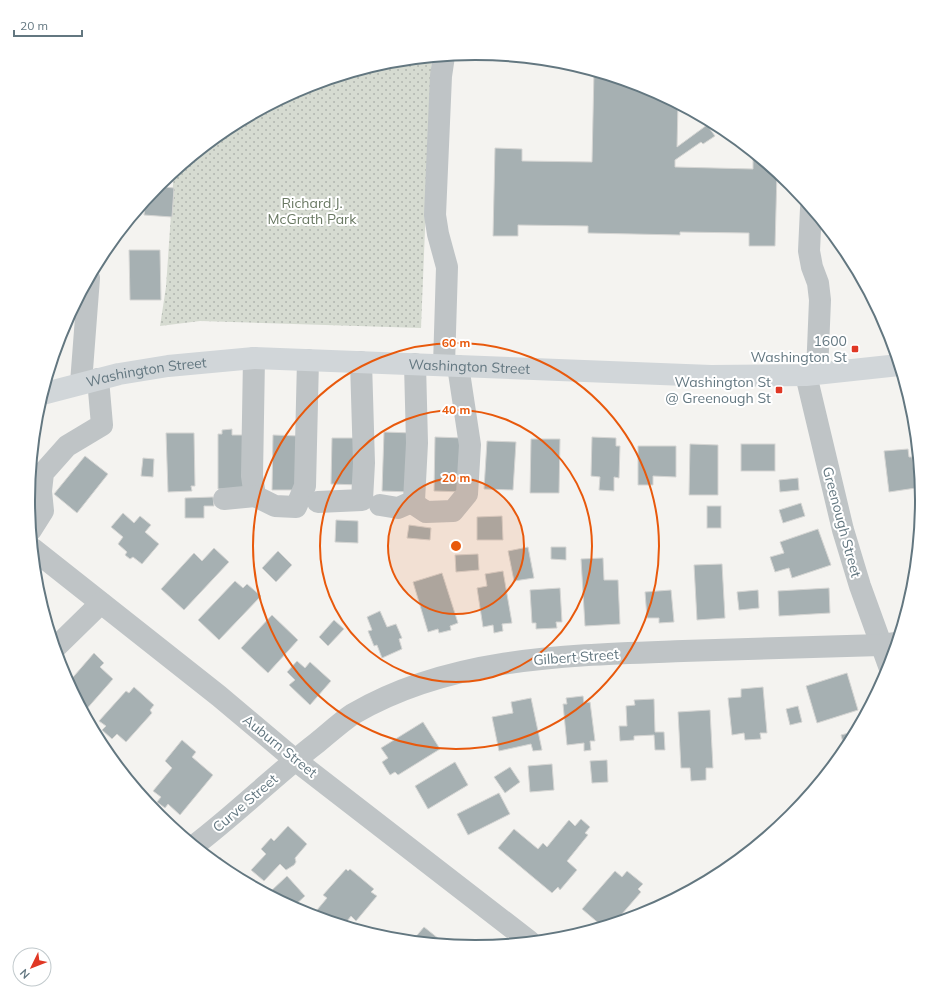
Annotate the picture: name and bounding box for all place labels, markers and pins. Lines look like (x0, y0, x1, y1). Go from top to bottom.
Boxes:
place label: 1600 Washington St (750, 332, 847, 366)
marker: 1600 Washington St (850, 344, 860, 354)
place label: Washington St @ Greenough St (665, 373, 771, 407)
marker: Washington St @ Greenough St (774, 385, 784, 395)
centre of rings (449, 539, 463, 553)

